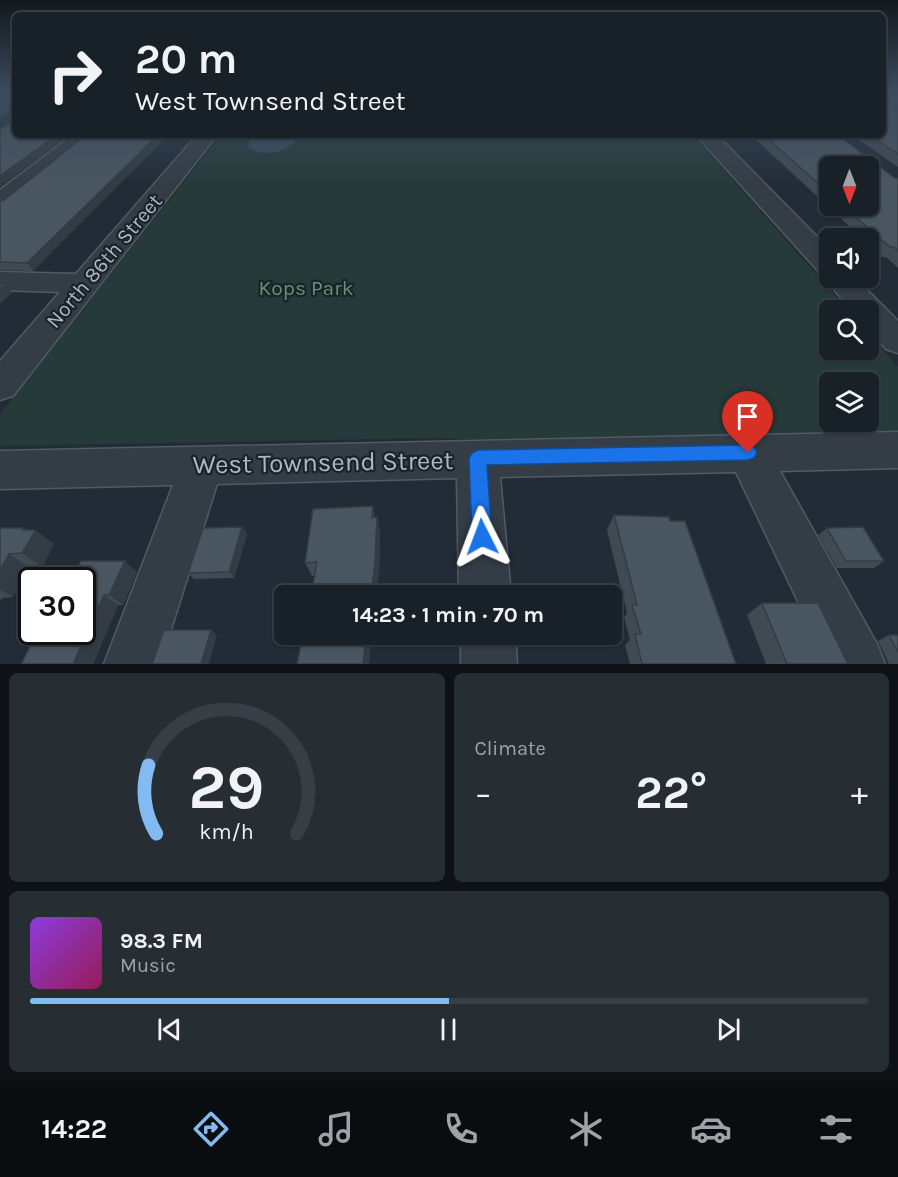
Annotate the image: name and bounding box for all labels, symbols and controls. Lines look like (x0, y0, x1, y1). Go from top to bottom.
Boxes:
text: 20 m (135, 34, 237, 84)
icon: right (36, 36, 114, 114)
text: West Townsend Street (135, 85, 406, 117)
north arrow (819, 156, 879, 216)
map controls (819, 156, 879, 432)
street label: North 86th Street (41, 189, 167, 333)
button: sound (819, 228, 879, 288)
park label: Kops Park (258, 276, 354, 300)
button: search (819, 300, 879, 360)
button: layers (819, 372, 879, 432)
pin (722, 391, 773, 453)
icon: arrive (731, 400, 764, 433)
street label: West Townsend Street (192, 445, 454, 480)
position arrow (450, 505, 514, 569)
speed limit sign: 30 (18, 567, 96, 645)
text: 14:23 · 1 min · 70 m (352, 602, 544, 628)
text: Climate (475, 737, 546, 760)
text: 29 (189, 751, 265, 824)
text: 22° (635, 767, 707, 819)
text: − (475, 774, 492, 812)
text: + (851, 774, 868, 812)
text: km/h (200, 820, 254, 845)
text: 98.3 FM (120, 928, 203, 954)
text: Music (120, 954, 176, 977)
icon: previous (153, 1013, 186, 1046)
icon: pause (432, 1013, 465, 1046)
icon: next (712, 1013, 745, 1046)
icon: directions (190, 1108, 232, 1150)
icon: music (315, 1108, 357, 1150)
icon: phone (440, 1108, 482, 1150)
icon: climate (565, 1108, 607, 1150)
icon: car (690, 1108, 732, 1150)
icon: filters (815, 1108, 857, 1150)
text: 14:22 (41, 1113, 107, 1145)

